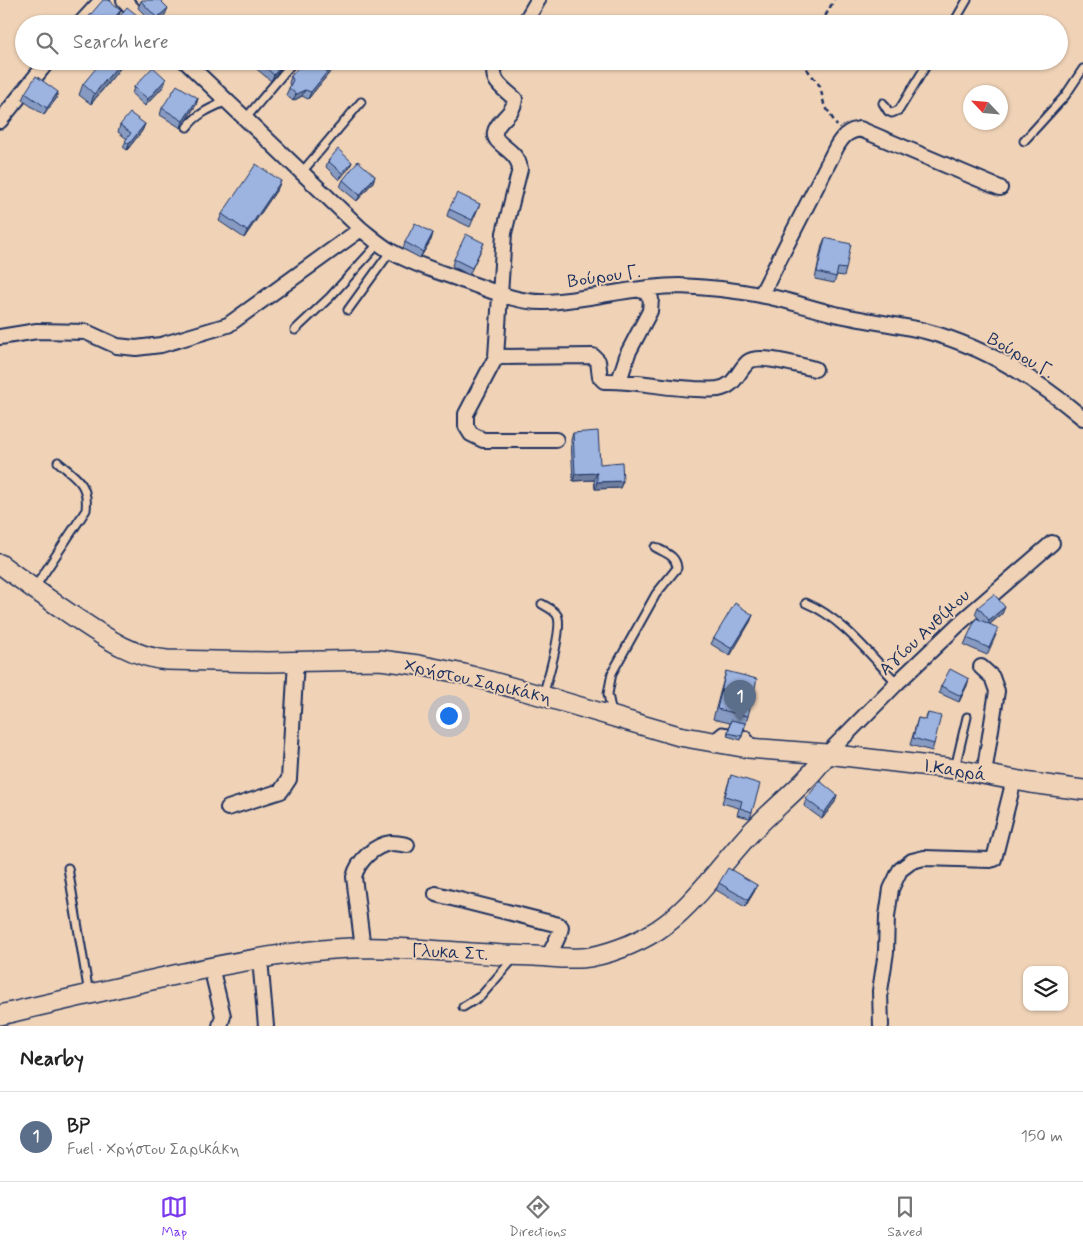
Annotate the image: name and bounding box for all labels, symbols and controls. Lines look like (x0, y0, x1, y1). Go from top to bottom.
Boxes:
search box (15, 15, 1068, 70)
icon: search (33, 29, 61, 57)
text: Search here (73, 30, 169, 55)
north arrow (963, 85, 1008, 130)
street label: Βούρου Γ. (566, 260, 642, 294)
street label: Βούρου Γ. (983, 327, 1058, 385)
street label: Αγίου Ανθίμου (874, 584, 976, 681)
street label: Χρήστου Σαρικάκη (402, 653, 554, 711)
pin: 1 (724, 680, 756, 721)
your location (436, 703, 462, 729)
street label: Ι.Καρρά (922, 754, 988, 788)
street label: Γλυκα Στ. (411, 939, 489, 967)
map controls (1023, 966, 1068, 1011)
button: layers (1023, 966, 1068, 1011)
text: Nearby (20, 1045, 84, 1073)
text: BP (67, 1114, 90, 1139)
text: 1 (32, 1126, 40, 1147)
text: 150 m (1021, 1126, 1063, 1147)
text: Fuel · Χρήστου Σαρικάκη (67, 1139, 240, 1160)
tab: Map (160, 1193, 188, 1241)
tab: Directions (509, 1193, 567, 1241)
tab: Saved (887, 1193, 923, 1241)

